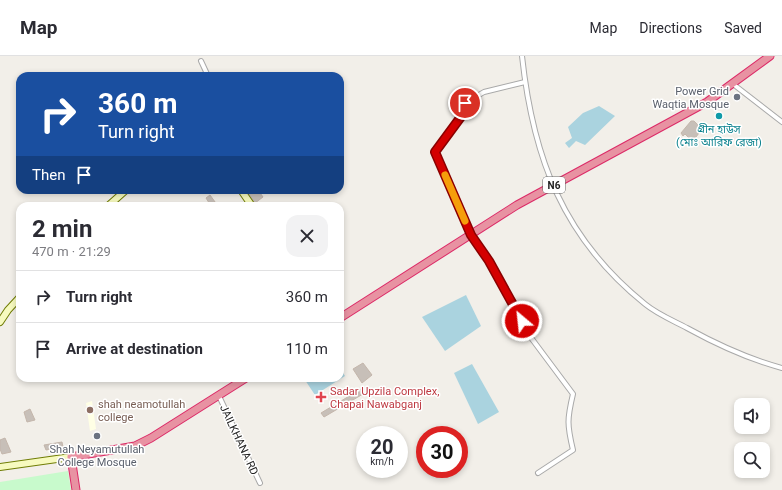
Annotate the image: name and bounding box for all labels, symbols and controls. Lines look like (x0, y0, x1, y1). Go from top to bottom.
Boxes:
text: Map (20, 16, 58, 39)
text: Map (590, 20, 617, 36)
text: Directions (639, 20, 702, 36)
text: Saved (724, 20, 762, 36)
place label: Power Grid Waqtia Mosque (652, 85, 729, 111)
pin (448, 86, 482, 120)
text: 360 m (98, 87, 177, 120)
icon: right (32, 88, 84, 140)
icon: arrive (454, 92, 476, 114)
marker: Power Grid Waqtia Mosque (732, 92, 742, 102)
marker: গ্রীন হাউস (মোঃ আরিফ রেজা) (714, 111, 724, 121)
text: Turn right (98, 121, 175, 142)
place label: গ্রীন হাউস (মোঃ আরিফ রেজা) (676, 123, 762, 149)
icon: arrive (73, 164, 95, 186)
text: Then (32, 166, 65, 184)
road number: N6 (543, 177, 565, 193)
text: 2 min (32, 215, 92, 243)
button: close (286, 215, 328, 257)
text: 470 m · 21:29 (32, 244, 111, 259)
icon: right (32, 286, 54, 308)
text: Turn right (66, 288, 132, 306)
text: 360 m (286, 288, 328, 306)
position arrow (501, 300, 543, 342)
icon: arrive (32, 338, 54, 360)
text: Arrive at destination (66, 340, 203, 358)
text: 110 m (286, 340, 328, 358)
place label: Sadar Upzila Complex, Chapai Nawabganj (330, 385, 439, 411)
marker: Sadar Upzila Complex, Chapai Nawabganj (315, 391, 327, 403)
place label: shah neamotullah college (98, 398, 185, 424)
map controls (734, 398, 770, 478)
button: sound (734, 398, 770, 434)
street label: JAILKHANA RD (217, 403, 261, 477)
marker: shah neamotullah college (85, 405, 95, 415)
speed limit sign: 30 (416, 426, 468, 478)
marker: Shah Neyamutullah College Mosque (92, 431, 102, 441)
text: 20 (371, 435, 393, 459)
button: search (734, 442, 770, 478)
place label: Shah Neyamutullah College Mosque (50, 443, 144, 469)
text: km/h (370, 456, 394, 467)

